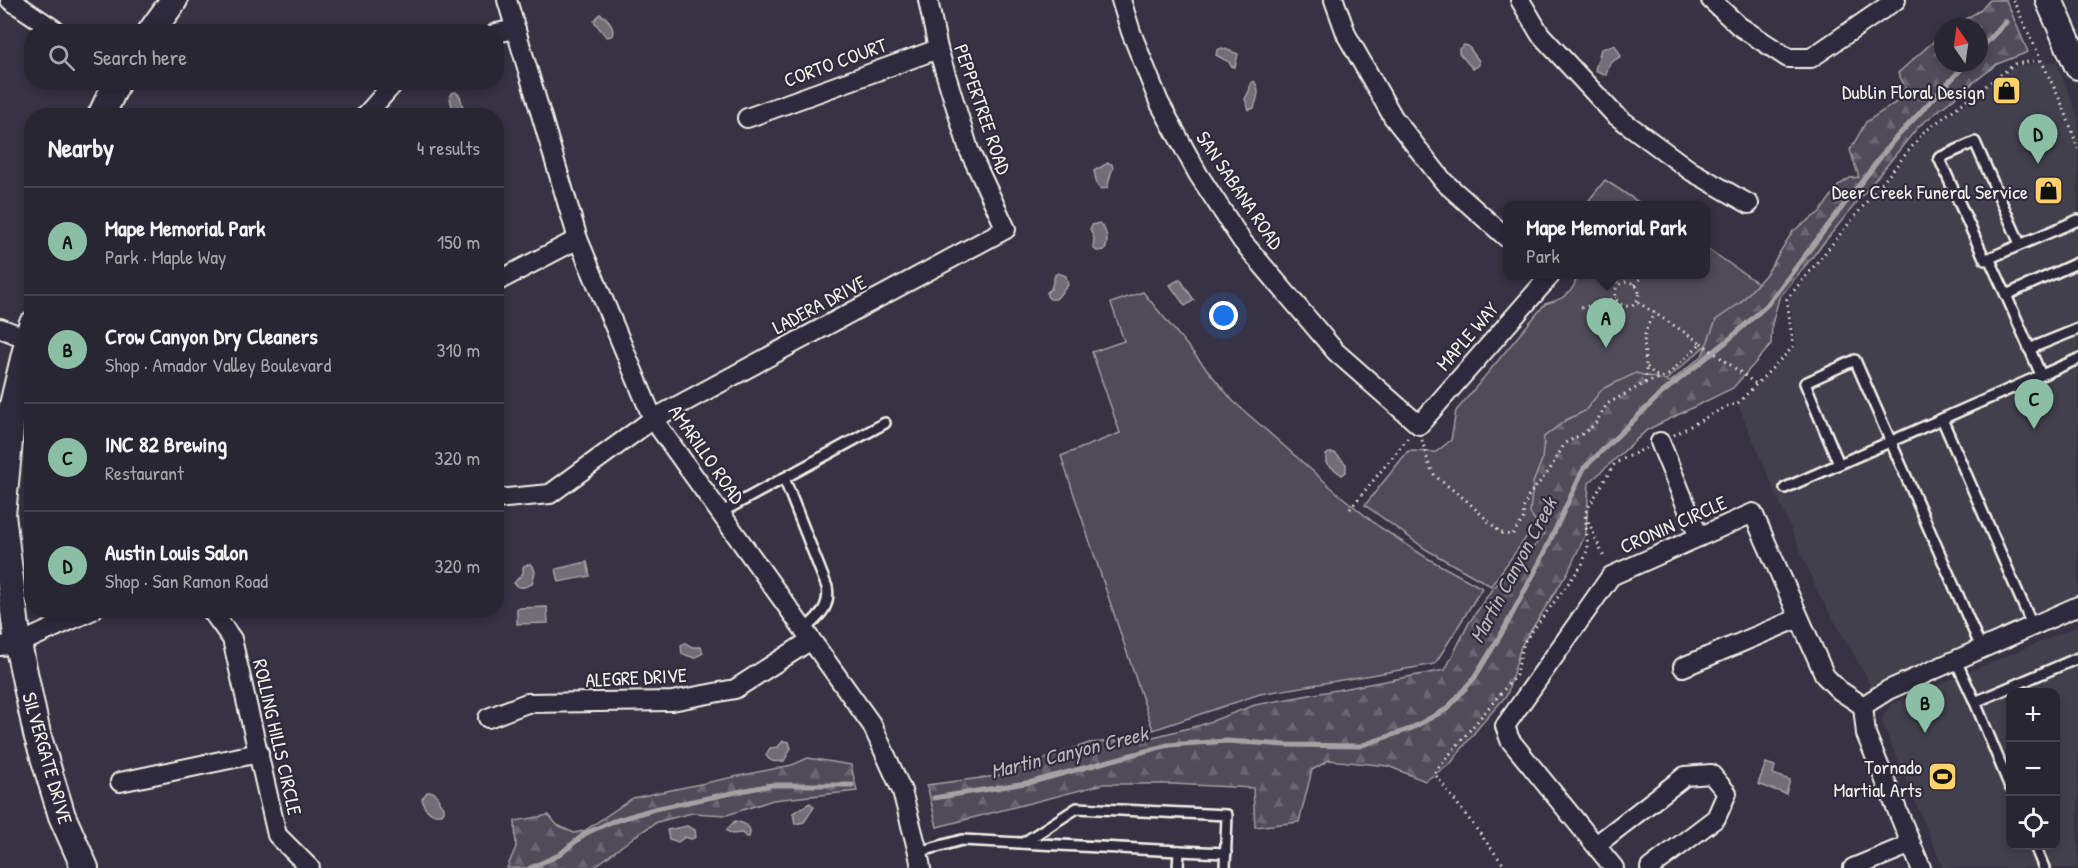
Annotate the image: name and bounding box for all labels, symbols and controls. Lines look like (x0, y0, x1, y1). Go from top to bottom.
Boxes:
north arrow (1934, 18, 1988, 72)
search box (24, 24, 504, 90)
street label: CORTO COURT (780, 31, 891, 93)
street label: PEPPERTREE ROAD (948, 40, 1018, 178)
icon: search (45, 41, 78, 74)
text: Search here (93, 42, 187, 72)
shop icon: Dublin Floral Design (1990, 75, 2022, 107)
place label: Dublin Floral Design (1842, 78, 1985, 105)
pin: D (2018, 114, 2058, 164)
street label: SAN SABANA ROAD (1190, 125, 1290, 255)
text: Nearby (48, 130, 114, 165)
text: 4 results (417, 134, 480, 161)
shop icon: Deer Creek Funeral Service (2033, 175, 2065, 207)
place label: Deer Creek Funeral Service (1832, 178, 2028, 205)
popup (1503, 201, 1710, 279)
text: Mape Memorial Park (1526, 212, 1687, 242)
text: Mape Memorial Park (105, 213, 265, 243)
text: A (63, 228, 72, 255)
text: 150 m (437, 228, 480, 255)
text: Park (1526, 242, 1560, 269)
text: Park · Maple Way (105, 243, 226, 270)
street label: LADERA DRIVE (767, 268, 871, 340)
street label: MAPLE WAY (1430, 296, 1505, 376)
pin: A (1586, 298, 1626, 348)
your location (1209, 301, 1238, 330)
text: Crow Canyon Dry Cleaners (105, 321, 318, 351)
text: B (62, 336, 73, 363)
text: 310 m (437, 336, 480, 363)
text: Shop · Amador Valley Boulevard (105, 351, 331, 378)
pin: C (2014, 380, 2054, 429)
street label: AMARILLO ROAD (663, 399, 751, 509)
text: INC 82 Brewing (105, 429, 227, 459)
text: C (62, 444, 73, 471)
text: 320 m (435, 444, 480, 471)
text: Restaurant (105, 459, 184, 486)
street label: CRONIN CIRCLE (1616, 488, 1731, 559)
water label: Martin Canyon Creek (1462, 490, 1565, 648)
text: Austin Louis Salon (105, 537, 248, 567)
text: D (63, 552, 72, 579)
text: 320 m (435, 552, 480, 579)
text: Shop · San Ramon Road (105, 567, 268, 594)
street label: ROLLING HILLS CIRCLE (247, 656, 309, 818)
street label: ALEGRE DRIVE (585, 661, 688, 693)
pin: B (1906, 684, 1944, 733)
map controls (2006, 688, 2060, 850)
button: + (2006, 688, 2060, 742)
street label: SILVERGATE DRIVE (16, 689, 80, 827)
water label: Martin Canyon Creek (987, 718, 1153, 786)
button: − (2006, 742, 2060, 796)
place label: Tornado Martial Arts (1833, 753, 1922, 803)
sports icon: Tornado Martial Arts (1927, 761, 1959, 793)
button: locate (2006, 796, 2060, 850)

